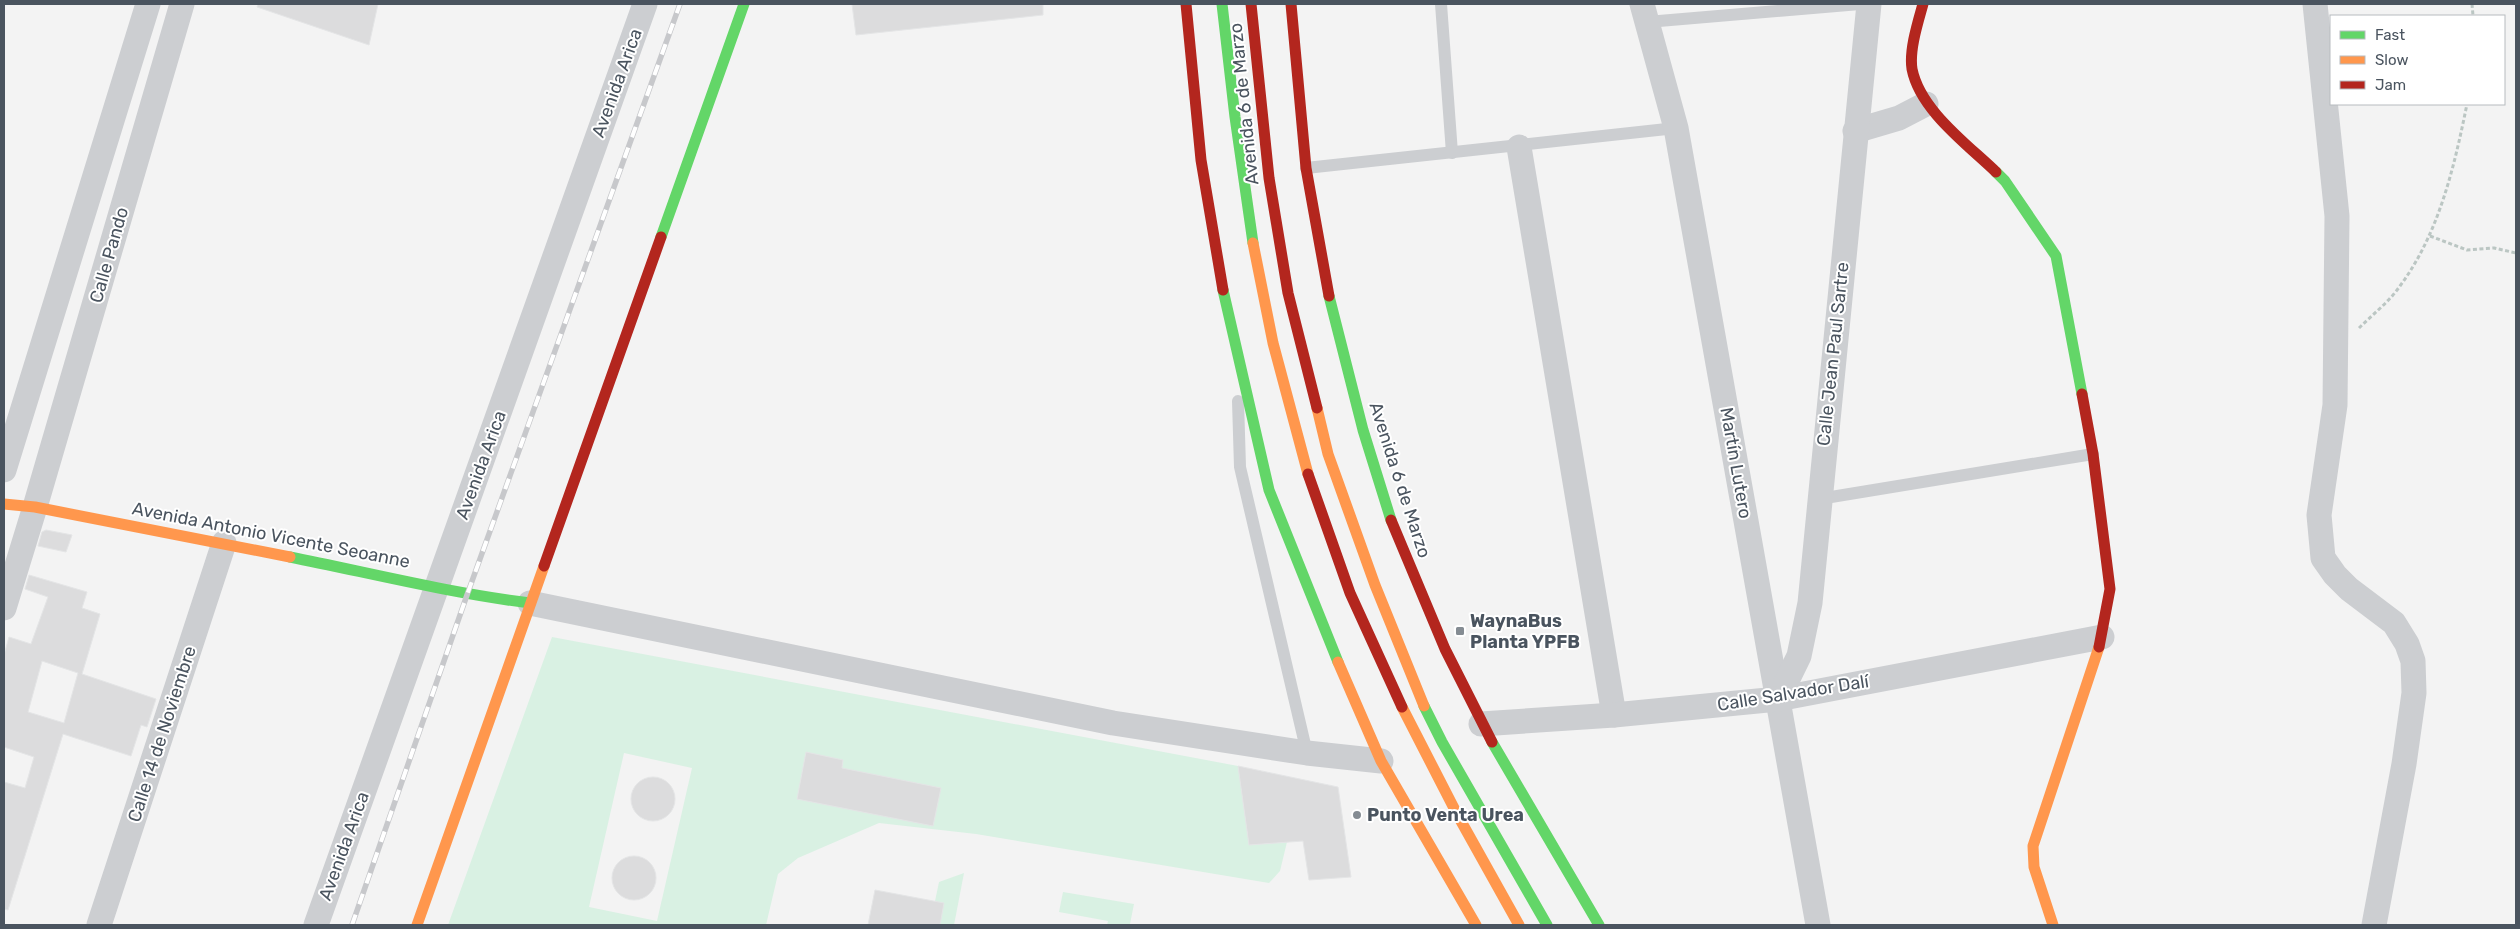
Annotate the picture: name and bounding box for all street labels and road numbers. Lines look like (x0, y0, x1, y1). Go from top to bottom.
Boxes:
street label: Avenida 6 de Marzo (1225, 22, 1263, 186)
street label: Avenida Arica (587, 26, 647, 140)
street label: Calle Pando (85, 205, 133, 305)
street label: Calle Jean Paul Sartre (1812, 261, 1854, 447)
street label: Avenida 6 de Marzo (1364, 399, 1436, 561)
street label: Martín Lutero (1715, 406, 1757, 520)
street label: Avenida Arica (451, 408, 511, 522)
street label: Avenida Antonio Vicente Seoanne (130, 497, 412, 573)
street label: Calle 14 de Noviembre (123, 643, 201, 825)
street label: Calle Salvador Dalí (1716, 670, 1872, 716)
street label: Avenida Arica (314, 789, 374, 903)

